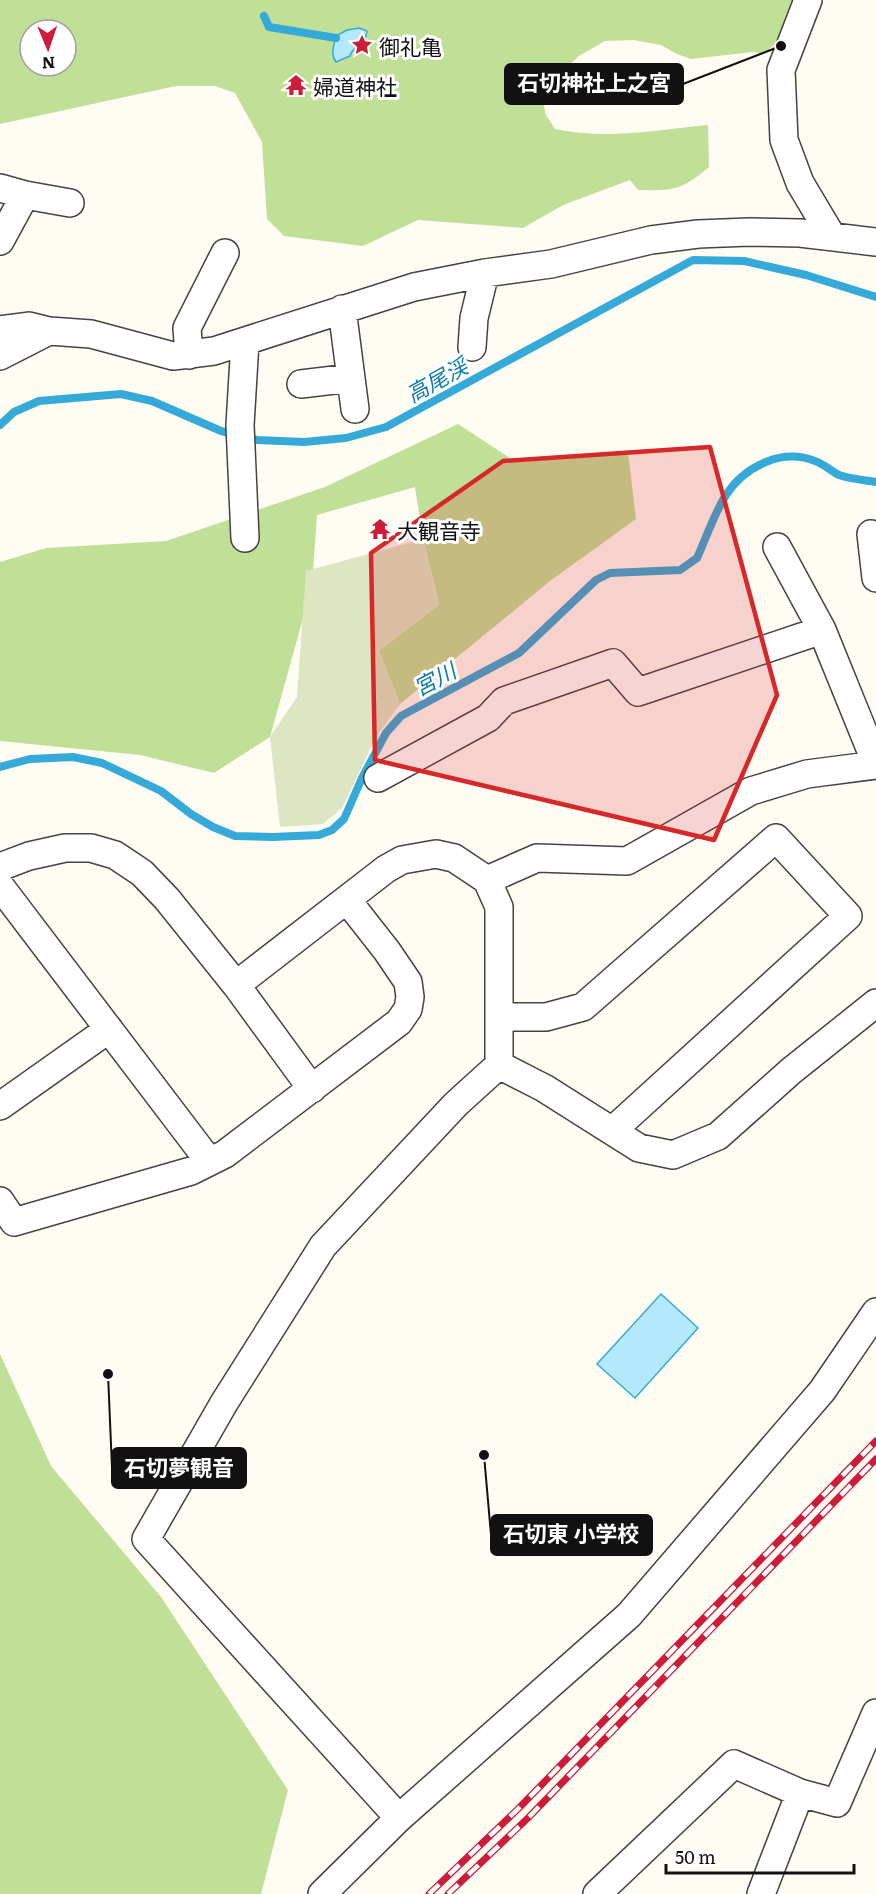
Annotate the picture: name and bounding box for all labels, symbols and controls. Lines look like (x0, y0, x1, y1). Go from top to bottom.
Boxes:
north arrow (18, 18, 78, 78)
place label: 御礼亀 (379, 30, 442, 61)
place icon: 御礼亀 (350, 33, 374, 57)
text: N (41, 52, 56, 76)
callout: 石切神社上之宮 (505, 64, 683, 104)
text: 石切神社上之宮 (517, 65, 671, 98)
place label: 婦道神社 (313, 70, 397, 101)
temple icon: 婦道神社 (284, 73, 308, 97)
water label: 高尾渓 (399, 347, 475, 409)
place label: 大観音寺 (397, 514, 481, 545)
temple icon: 大観音寺 (368, 517, 392, 541)
water label: 宮川 (407, 652, 463, 703)
callout: 石切夢観音 (112, 1448, 246, 1488)
text: 石切夢観音 (124, 1450, 234, 1483)
callout: 石切東 小学校 (491, 1515, 652, 1555)
text: 石切東 小学校 (503, 1516, 639, 1549)
scale bar (666, 1837, 854, 1875)
text: 50 m (675, 1843, 716, 1870)

